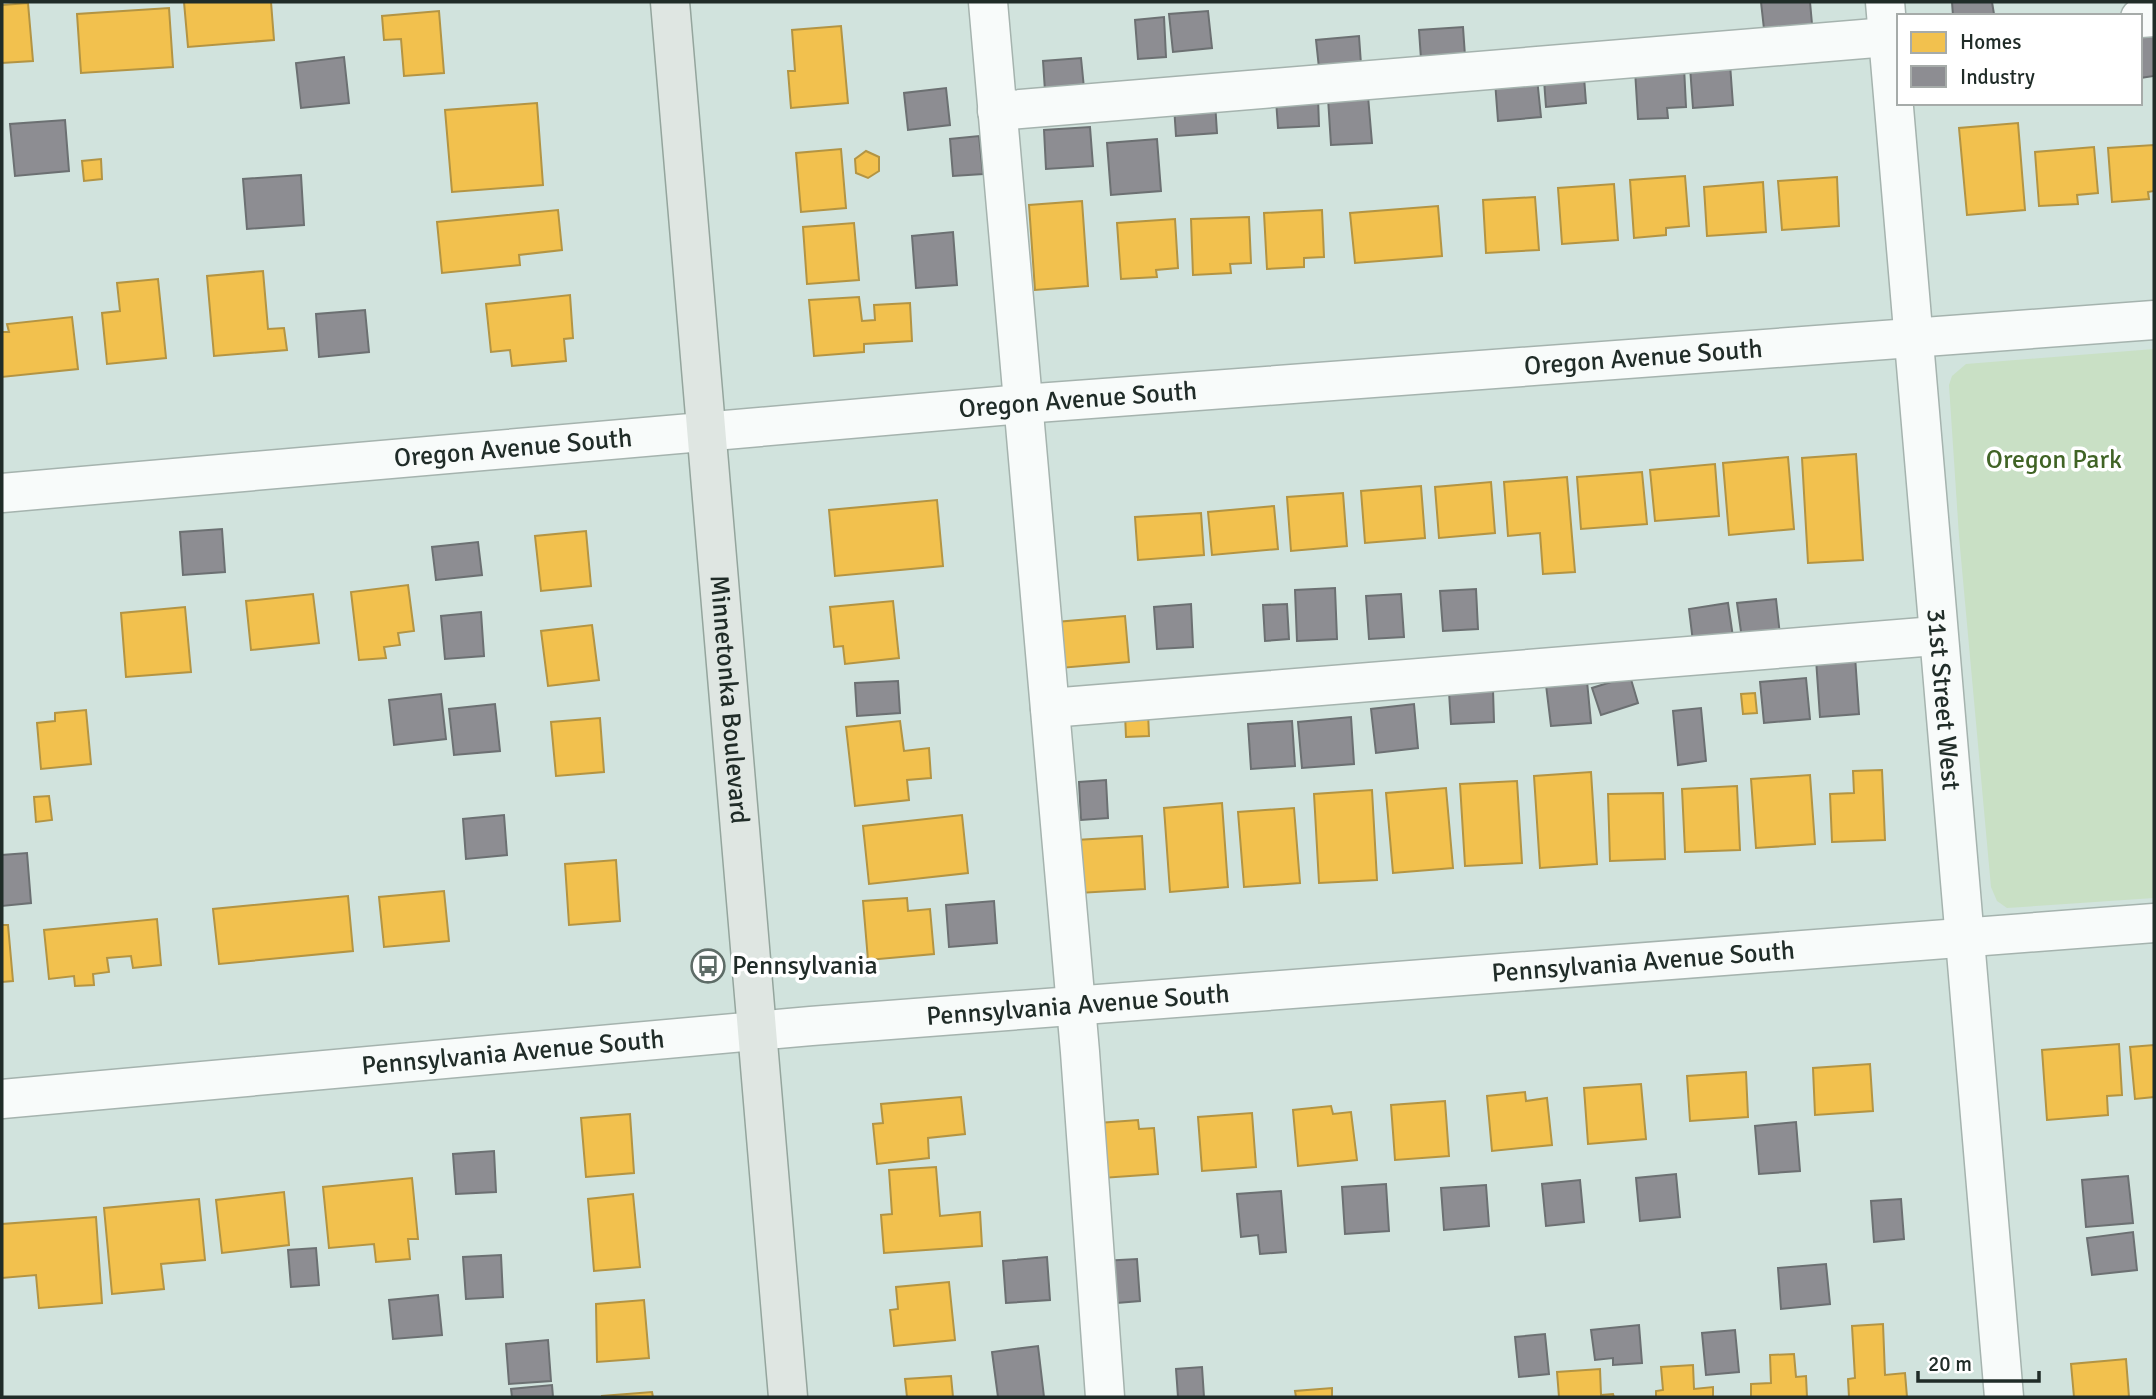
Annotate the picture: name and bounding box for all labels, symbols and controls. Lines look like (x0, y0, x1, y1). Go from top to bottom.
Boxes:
legend (1897, 14, 2142, 105)
text: Homes (1960, 29, 2022, 55)
text: Industry (1960, 64, 2035, 90)
street label: Oregon Avenue South (1523, 333, 1764, 383)
street label: Oregon Avenue South (957, 375, 1198, 426)
street label: Oregon Avenue South (393, 422, 634, 475)
park label: Oregon Park (1986, 444, 2122, 476)
street label: Minnetonka Boulevard (703, 574, 755, 825)
street label: 31st Street West (1919, 607, 1967, 792)
street label: Pennsylvania Avenue South (1490, 935, 1796, 990)
bus stop icon: Pennsylvania (689, 947, 727, 985)
place label: Pennsylvania (732, 950, 878, 982)
street label: Pennsylvania Avenue South (925, 978, 1231, 1033)
street label: Pennsylvania Avenue South (360, 1023, 666, 1082)
scale bar (1918, 1340, 2039, 1384)
text: 20 m (1928, 1351, 1972, 1377)

